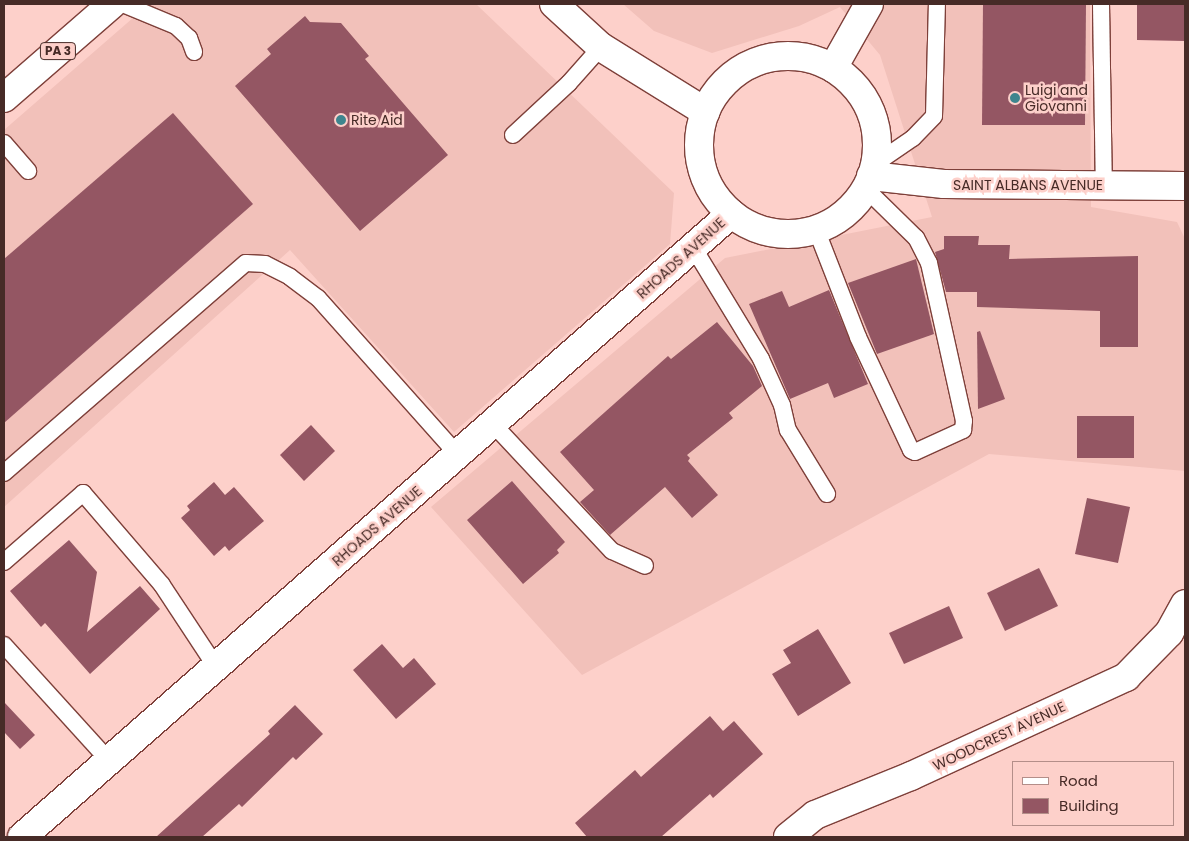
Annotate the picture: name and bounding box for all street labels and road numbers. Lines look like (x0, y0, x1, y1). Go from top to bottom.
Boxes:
road number: PA 3 (39, 41, 77, 60)
street label: SAINT ALBANS AVENUE (953, 177, 1103, 193)
street label: RHOADS AVENUE (633, 214, 729, 302)
street label: RHOADS AVENUE (329, 483, 425, 569)
street label: WOODCREST AVENUE (930, 698, 1068, 774)

